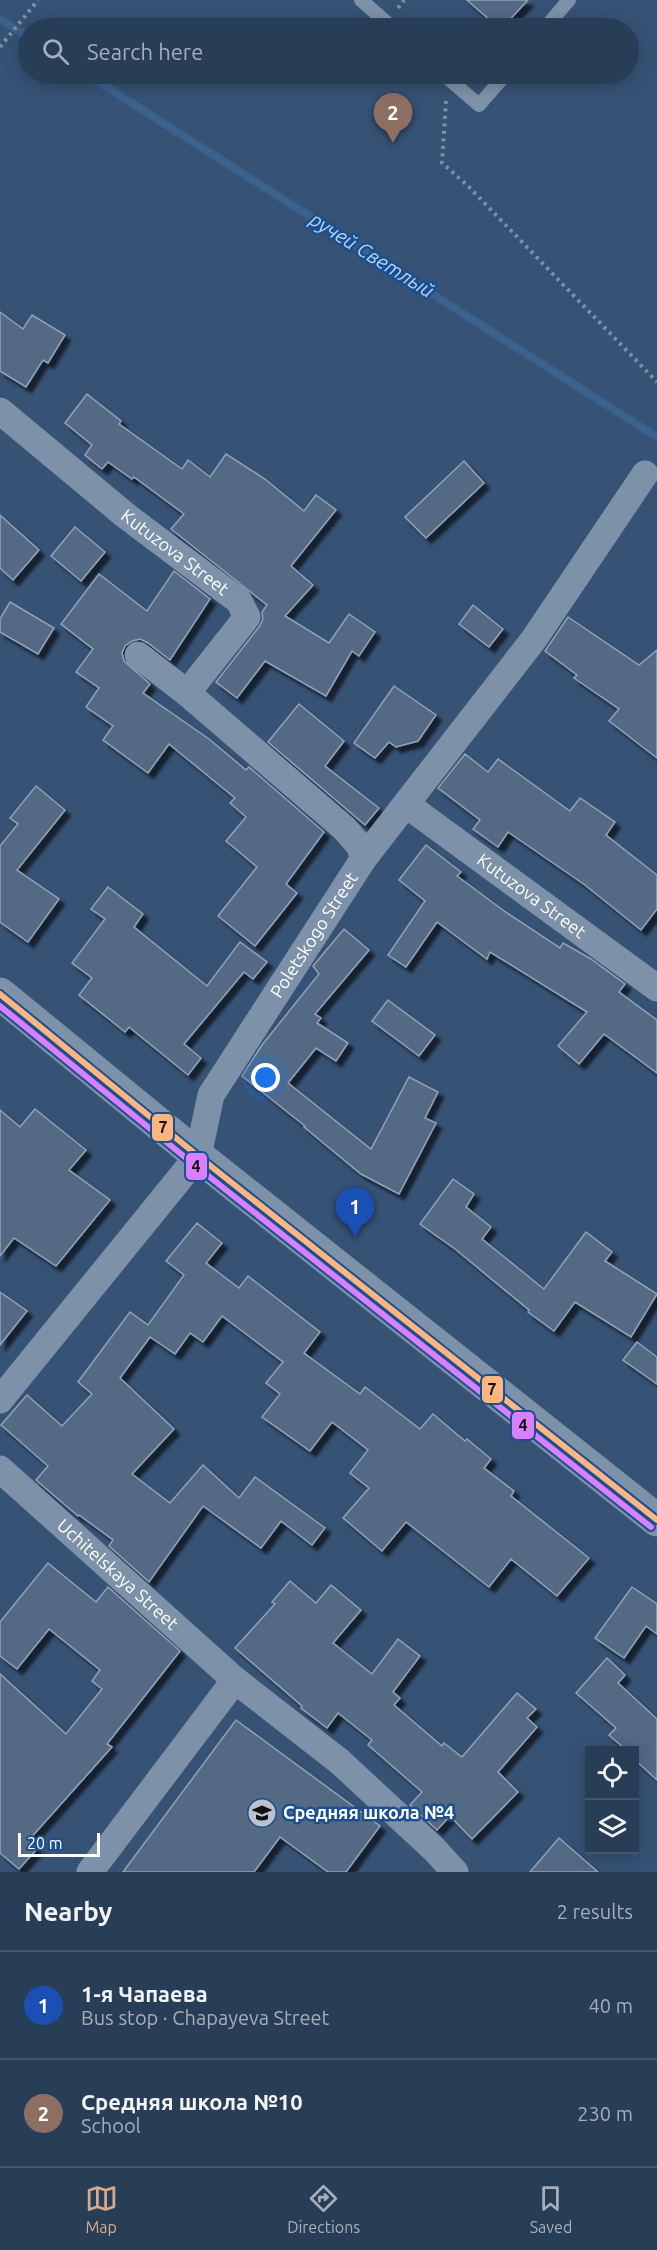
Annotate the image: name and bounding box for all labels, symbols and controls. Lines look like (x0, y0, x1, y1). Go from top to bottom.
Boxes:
search box (18, 18, 639, 84)
icon: search (39, 35, 72, 68)
text: Search here (87, 39, 203, 64)
pin: 2 (374, 94, 412, 143)
water label: ручей Светлый (305, 207, 439, 302)
street label: Kutuzova Street (118, 505, 233, 599)
street label: Kutuzova Street (474, 849, 590, 941)
street label: Poletskogo Street (266, 868, 361, 1001)
your location (251, 1063, 280, 1092)
line badge: 7 (151, 1113, 174, 1142)
text: 7 (158, 1118, 168, 1136)
line badge: 4 (185, 1152, 208, 1181)
text: 4 (191, 1157, 201, 1175)
pin: 1 (336, 1188, 374, 1237)
line badge: 7 (481, 1375, 504, 1404)
text: 7 (487, 1380, 497, 1398)
line badge: 4 (511, 1411, 535, 1440)
text: 4 (518, 1416, 528, 1434)
street label: Uchitelskaya Street (54, 1514, 183, 1633)
map controls (585, 1746, 639, 1854)
button: locate (585, 1746, 639, 1800)
school or university icon: Средняя школа №4 (246, 1797, 278, 1829)
button: layers (585, 1800, 639, 1854)
place label: Средняя школа №4 (283, 1802, 454, 1822)
scale bar (18, 1830, 100, 1858)
text: 20 m (27, 1834, 63, 1852)
text: Nearby (24, 1897, 112, 1926)
text: 2 results (557, 1900, 633, 1923)
text: 1-я Чапаева (81, 1981, 208, 2006)
text: 1 (38, 1994, 49, 2017)
text: 40 m (589, 1994, 633, 2017)
text: Bus stop · Chapayeva Street (81, 2006, 329, 2029)
text: Средняя школа №10 (81, 2089, 303, 2114)
text: 2 (38, 2102, 49, 2125)
text: 230 m (577, 2102, 633, 2125)
text: School (81, 2114, 141, 2137)
tab: Map (85, 2182, 118, 2236)
tab: Directions (287, 2182, 360, 2236)
tab: Saved (530, 2182, 572, 2236)

